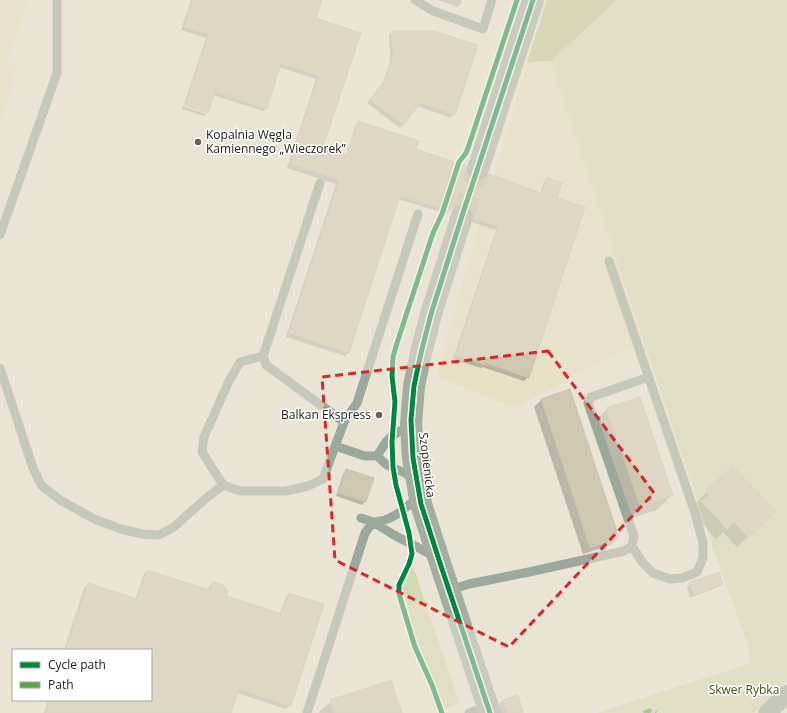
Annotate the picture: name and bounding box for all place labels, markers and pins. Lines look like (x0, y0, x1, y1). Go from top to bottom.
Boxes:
place label: Kopalnia Węgla Kamiennego „Wieczorek” (206, 126, 346, 157)
marker: Kopalnia Węgla Kamiennego „Wieczorek” (193, 137, 203, 147)
place label: Balkan Ekspress (281, 406, 371, 423)
marker: Balkan Ekspress (374, 410, 384, 420)

